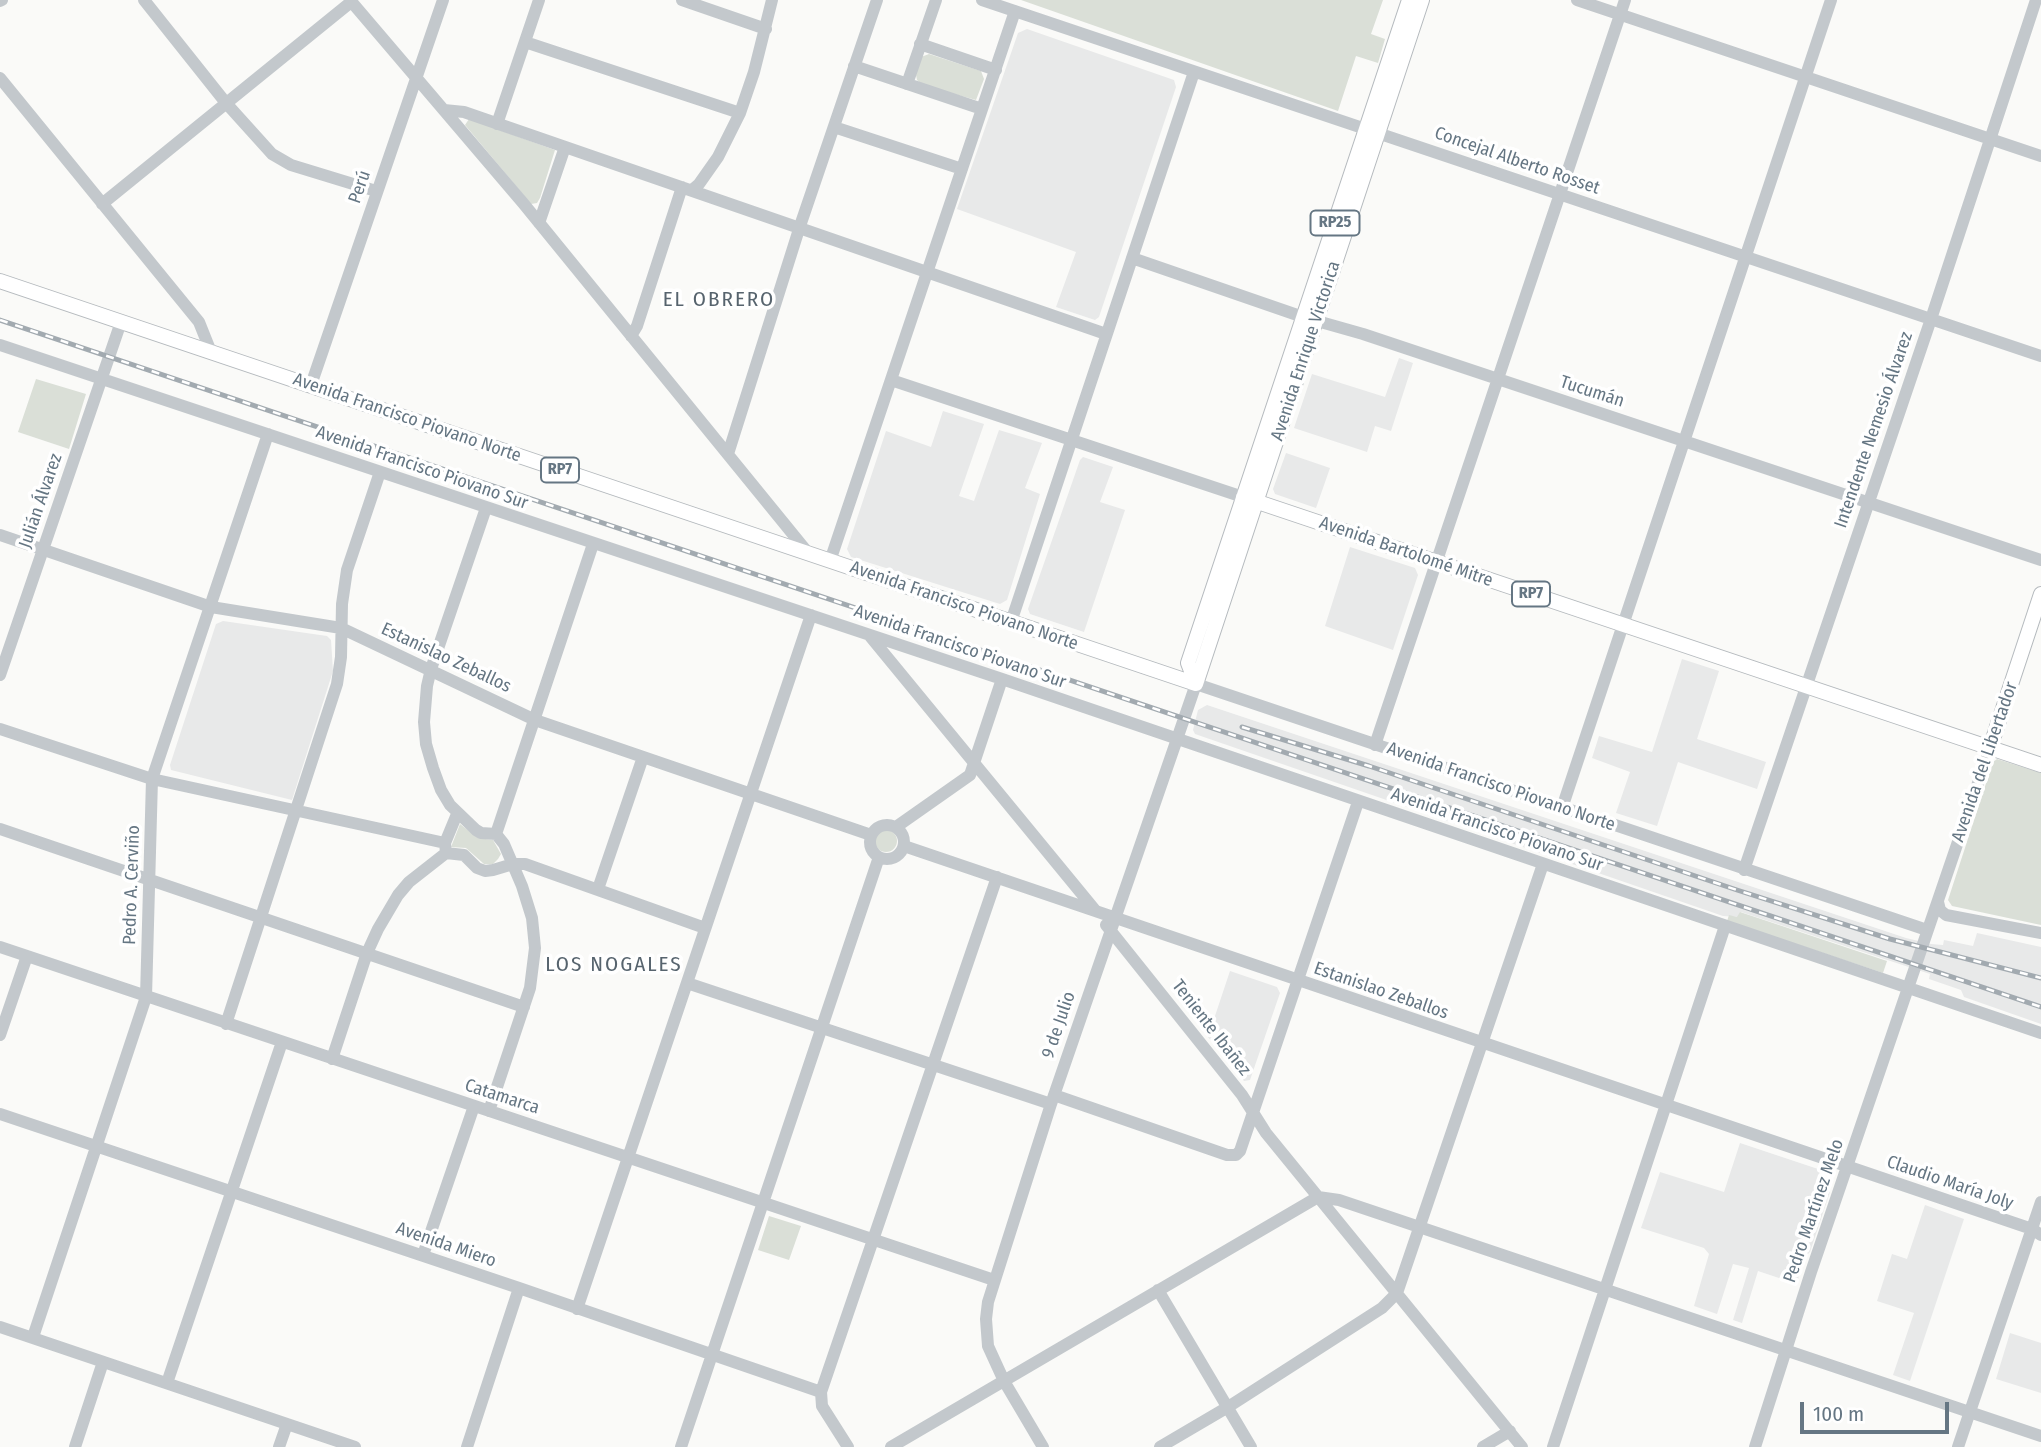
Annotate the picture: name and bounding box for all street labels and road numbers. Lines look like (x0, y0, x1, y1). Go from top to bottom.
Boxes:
street label: Concejal Alberto Rosset (1432, 123, 1602, 199)
street label: Perú (344, 168, 376, 206)
road number: RP25 (1310, 210, 1360, 236)
street label: Avenida Enrique Victorica (1267, 259, 1345, 443)
street label: Intendente Nemesio Álvarez (1830, 329, 1918, 531)
street label: Avenida Francisco Piovano Norte (290, 369, 524, 467)
street label: Tucumán (1557, 372, 1627, 412)
street label: Avenida Francisco Piovano Sur (313, 421, 531, 515)
street label: Julián Álvarez (15, 451, 67, 551)
road number: RP7 (541, 457, 579, 482)
street label: Avenida Bartolomé Mitre (1316, 512, 1496, 592)
street label: Avenida Francisco Piovano Norte (847, 557, 1081, 655)
road number: RP7 (1512, 582, 1550, 607)
street label: Avenida Francisco Piovano Sur (851, 600, 1069, 694)
street label: Estanislao Zeballos (377, 618, 515, 698)
street label: Avenida del Libertador (1947, 679, 2023, 845)
street label: Avenida Francisco Piovano Norte (1384, 738, 1618, 836)
street label: Avenida Francisco Piovano Sur (1388, 783, 1606, 877)
street label: Pedro A. Cerviño (119, 825, 145, 945)
street label: Estanislao Zeballos (1311, 958, 1451, 1024)
street label: Teniente Ibañez (1167, 976, 1255, 1080)
street label: 9 de Julio (1038, 989, 1080, 1061)
street label: Catamarca (462, 1075, 542, 1119)
street label: Pedro Martínez Melo (1779, 1136, 1849, 1286)
street label: Claudio María Joly (1884, 1151, 2016, 1215)
street label: Avenida Miero (393, 1218, 499, 1272)

